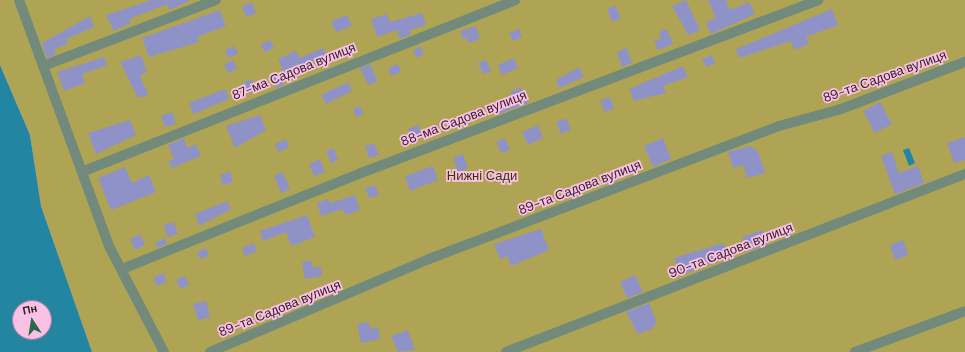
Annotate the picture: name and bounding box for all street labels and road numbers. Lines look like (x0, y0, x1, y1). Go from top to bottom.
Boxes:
street label: 87-ма Садова вулиця (230, 40, 358, 104)
street label: 89-та Садова вулиця (821, 47, 949, 107)
street label: 88-ма Садова вулиця (399, 88, 529, 150)
street label: 89-та Садова вулиця (516, 157, 644, 219)
street label: 90-та Садова вулиця (667, 220, 795, 282)
street label: 89-та Садова вулиця (217, 277, 343, 341)

